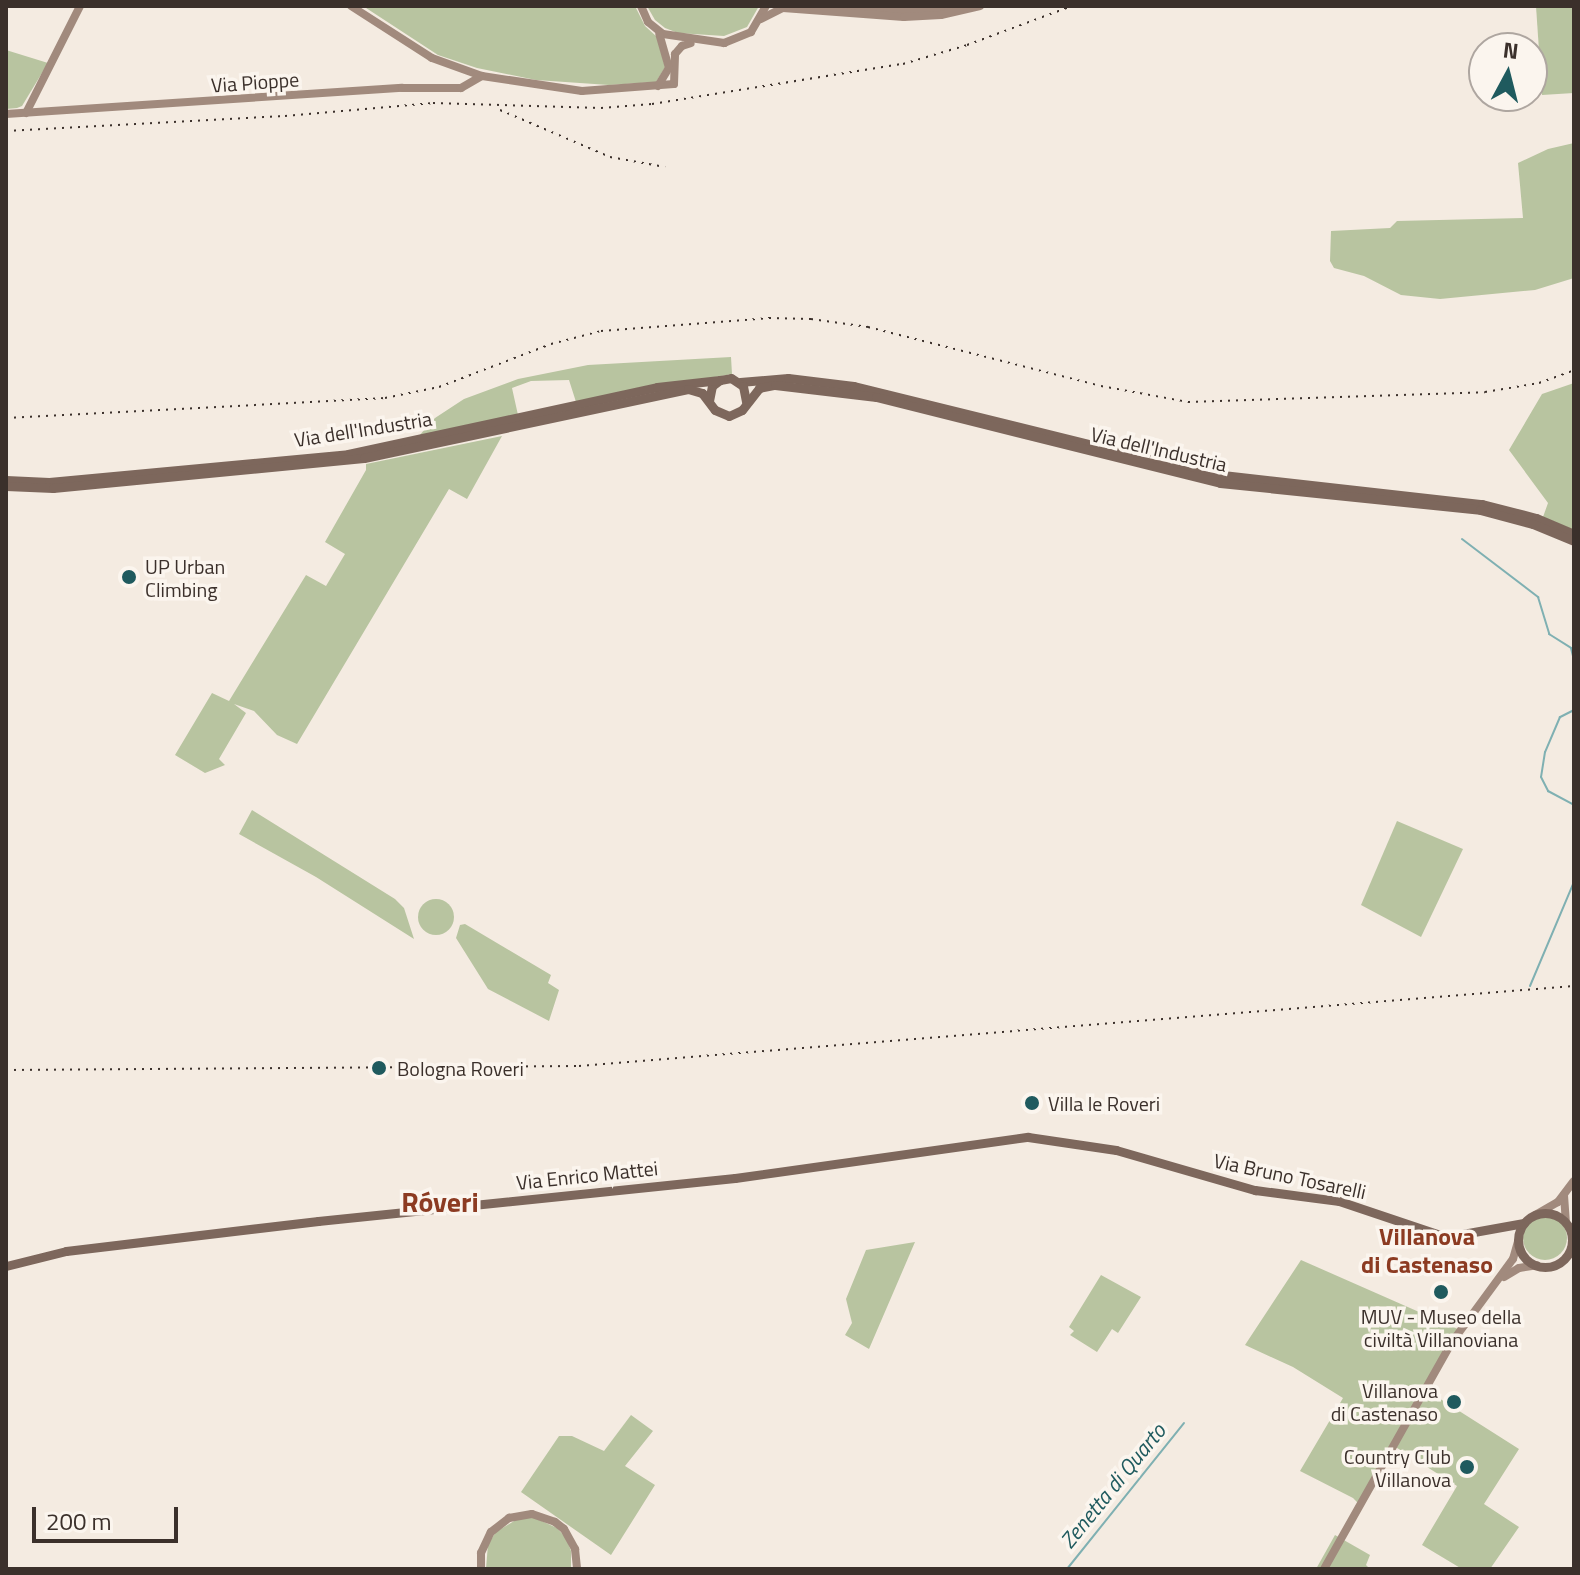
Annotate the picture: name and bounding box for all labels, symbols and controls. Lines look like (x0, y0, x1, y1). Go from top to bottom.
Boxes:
north arrow (1468, 32, 1548, 112)
text: N (1501, 32, 1520, 68)
street label: Via Pioppe (210, 67, 300, 97)
street label: Via dell'Industria (292, 406, 434, 452)
street label: Via dell'Industria (1089, 422, 1229, 476)
place label: UP Urban Climbing (145, 554, 225, 601)
marker: UP Urban Climbing (120, 568, 138, 586)
place label: Bologna Roveri (397, 1056, 524, 1080)
marker: Bologna Roveri (368, 1057, 390, 1079)
place label: Villa le Roveri (1048, 1091, 1160, 1115)
marker: Villa le Roveri (1023, 1094, 1041, 1112)
street label: Via Bruno Tosarelli (1212, 1148, 1368, 1204)
street label: Via Enrico Mattei (515, 1156, 659, 1194)
district label: Róveri (401, 1185, 479, 1219)
district label: Villanova di Castenaso (1361, 1223, 1493, 1279)
marker: MUV - Museo della civiltà Villanoviana (1432, 1283, 1450, 1301)
place label: MUV - Museo della civiltà Villanoviana (1361, 1304, 1521, 1351)
place label: Villanova di Castenaso (1331, 1378, 1438, 1425)
marker: Villanova di Castenaso (1445, 1393, 1463, 1411)
water label: Zenetta di Quarto (1055, 1418, 1171, 1554)
place label: Country Club Villanova (1344, 1444, 1451, 1491)
marker: Country Club Villanova (1458, 1458, 1476, 1476)
scale bar (36, 1491, 182, 1541)
text: 200 m (46, 1503, 112, 1539)

